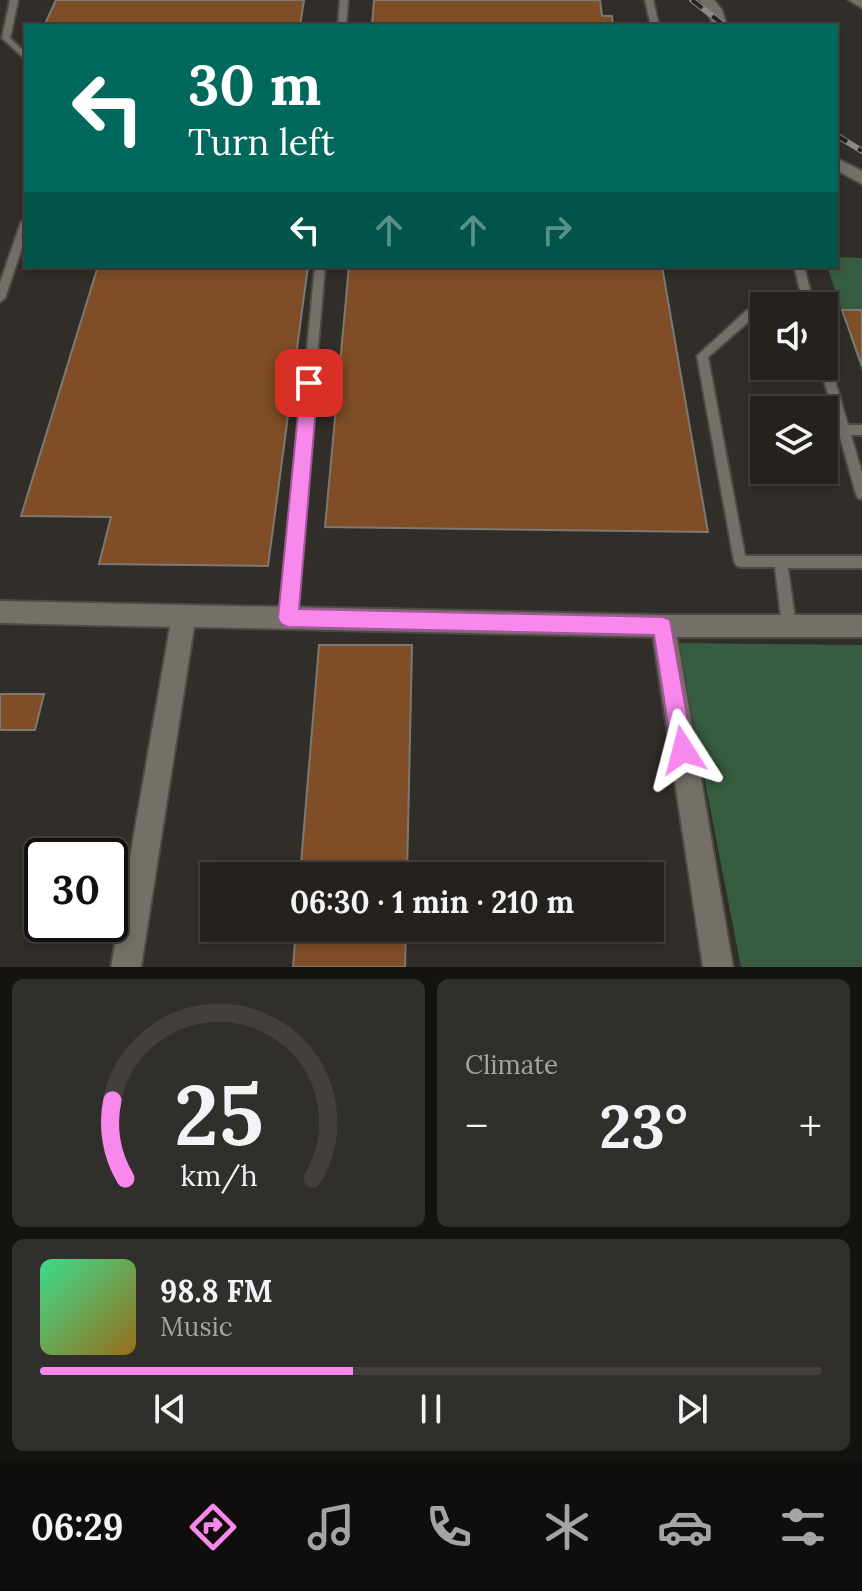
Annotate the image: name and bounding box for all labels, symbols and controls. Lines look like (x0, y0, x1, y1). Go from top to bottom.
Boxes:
text: 30 m (188, 49, 321, 120)
icon: left (56, 56, 160, 160)
text: Turn left (188, 119, 335, 165)
icon: left (283, 208, 327, 252)
icon: ahead (367, 208, 411, 252)
icon: ahead (451, 208, 495, 252)
icon: right (535, 208, 579, 252)
map controls (750, 292, 838, 484)
button: sound (750, 292, 838, 380)
pin (275, 349, 343, 417)
icon: arrive (287, 361, 331, 405)
button: layers (750, 396, 838, 484)
position arrow (641, 708, 725, 792)
speed limit sign: 30 (24, 838, 128, 942)
text: 06:30 · 1 min · 210 m (290, 883, 574, 921)
text: Climate (465, 1048, 558, 1081)
text: 25 (174, 1061, 263, 1168)
text: 23° (599, 1088, 688, 1164)
text: − (465, 1098, 488, 1154)
text: + (799, 1098, 822, 1154)
text: km/h (180, 1157, 257, 1194)
text: 98.8 FM (160, 1272, 273, 1310)
text: Music (160, 1310, 233, 1343)
icon: previous (148, 1387, 192, 1431)
icon: pause (409, 1387, 453, 1431)
icon: next (670, 1387, 714, 1431)
icon: directions (185, 1499, 241, 1555)
icon: music (303, 1499, 359, 1555)
icon: phone (421, 1499, 477, 1555)
icon: climate (539, 1499, 595, 1555)
icon: car (657, 1499, 713, 1555)
icon: filters (775, 1499, 831, 1555)
text: 06:29 (31, 1504, 123, 1550)

